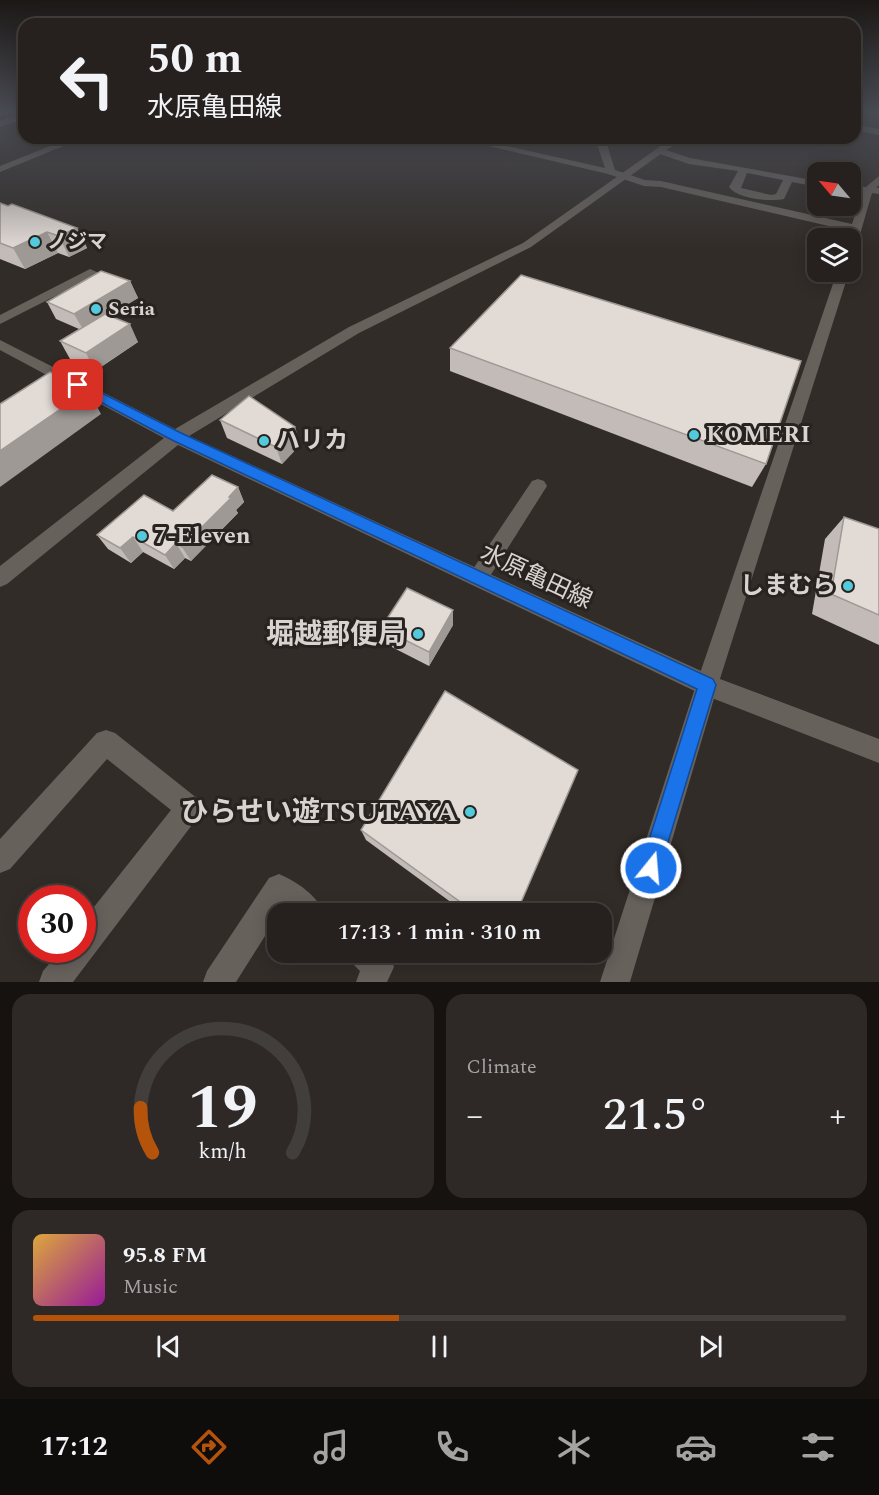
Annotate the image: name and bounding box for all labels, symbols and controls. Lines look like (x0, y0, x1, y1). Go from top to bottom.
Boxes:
text: 50 m (147, 28, 242, 91)
icon: left (48, 42, 126, 120)
text: 水原亀田線 (147, 87, 282, 129)
north arrow (807, 162, 861, 216)
map controls (807, 162, 861, 282)
place label: ノジマ (47, 227, 107, 257)
button: layers (807, 228, 861, 282)
marker: ノジマ (28, 235, 42, 249)
place label: Seria (108, 294, 156, 324)
marker: Seria (89, 302, 103, 316)
pin (52, 359, 103, 410)
icon: arrive (61, 368, 94, 401)
place label: KOMERI (706, 417, 810, 453)
place label: ハリカ (276, 423, 348, 459)
marker: KOMERI (687, 428, 701, 442)
marker: ハリカ (257, 434, 271, 448)
place label: 7-Eleven (154, 518, 251, 554)
marker: 7-Eleven (135, 529, 149, 543)
street label: 水原亀田線 (474, 535, 598, 619)
place label: しまむら (740, 568, 836, 604)
marker: しまむら (841, 579, 855, 593)
place label: 堀越郵便局 (266, 613, 406, 656)
marker: 堀越郵便局 (411, 627, 425, 641)
place label: ひらせい遊TSUTAYA (181, 791, 458, 834)
marker: ひらせい遊TSUTAYA (463, 805, 477, 819)
position arrow (619, 836, 683, 900)
speed limit sign: 30 (18, 885, 96, 963)
text: 17:13 · 1 min · 310 m (338, 916, 541, 949)
text: Climate (467, 1052, 537, 1082)
text: 19 (188, 1061, 258, 1156)
text: 21.5° (603, 1081, 710, 1150)
text: − (467, 1091, 483, 1141)
text: + (829, 1091, 846, 1141)
text: km/h (199, 1135, 247, 1168)
text: 95.8 FM (123, 1239, 207, 1272)
text: Music (123, 1272, 178, 1302)
icon: previous (152, 1330, 185, 1363)
icon: pause (423, 1330, 456, 1363)
icon: next (694, 1330, 727, 1363)
text: 17:12 (40, 1426, 108, 1468)
icon: directions (188, 1426, 230, 1468)
icon: music (310, 1426, 352, 1468)
icon: phone (431, 1426, 473, 1468)
icon: climate (553, 1426, 595, 1468)
icon: car (675, 1426, 717, 1468)
icon: filters (797, 1426, 839, 1468)

